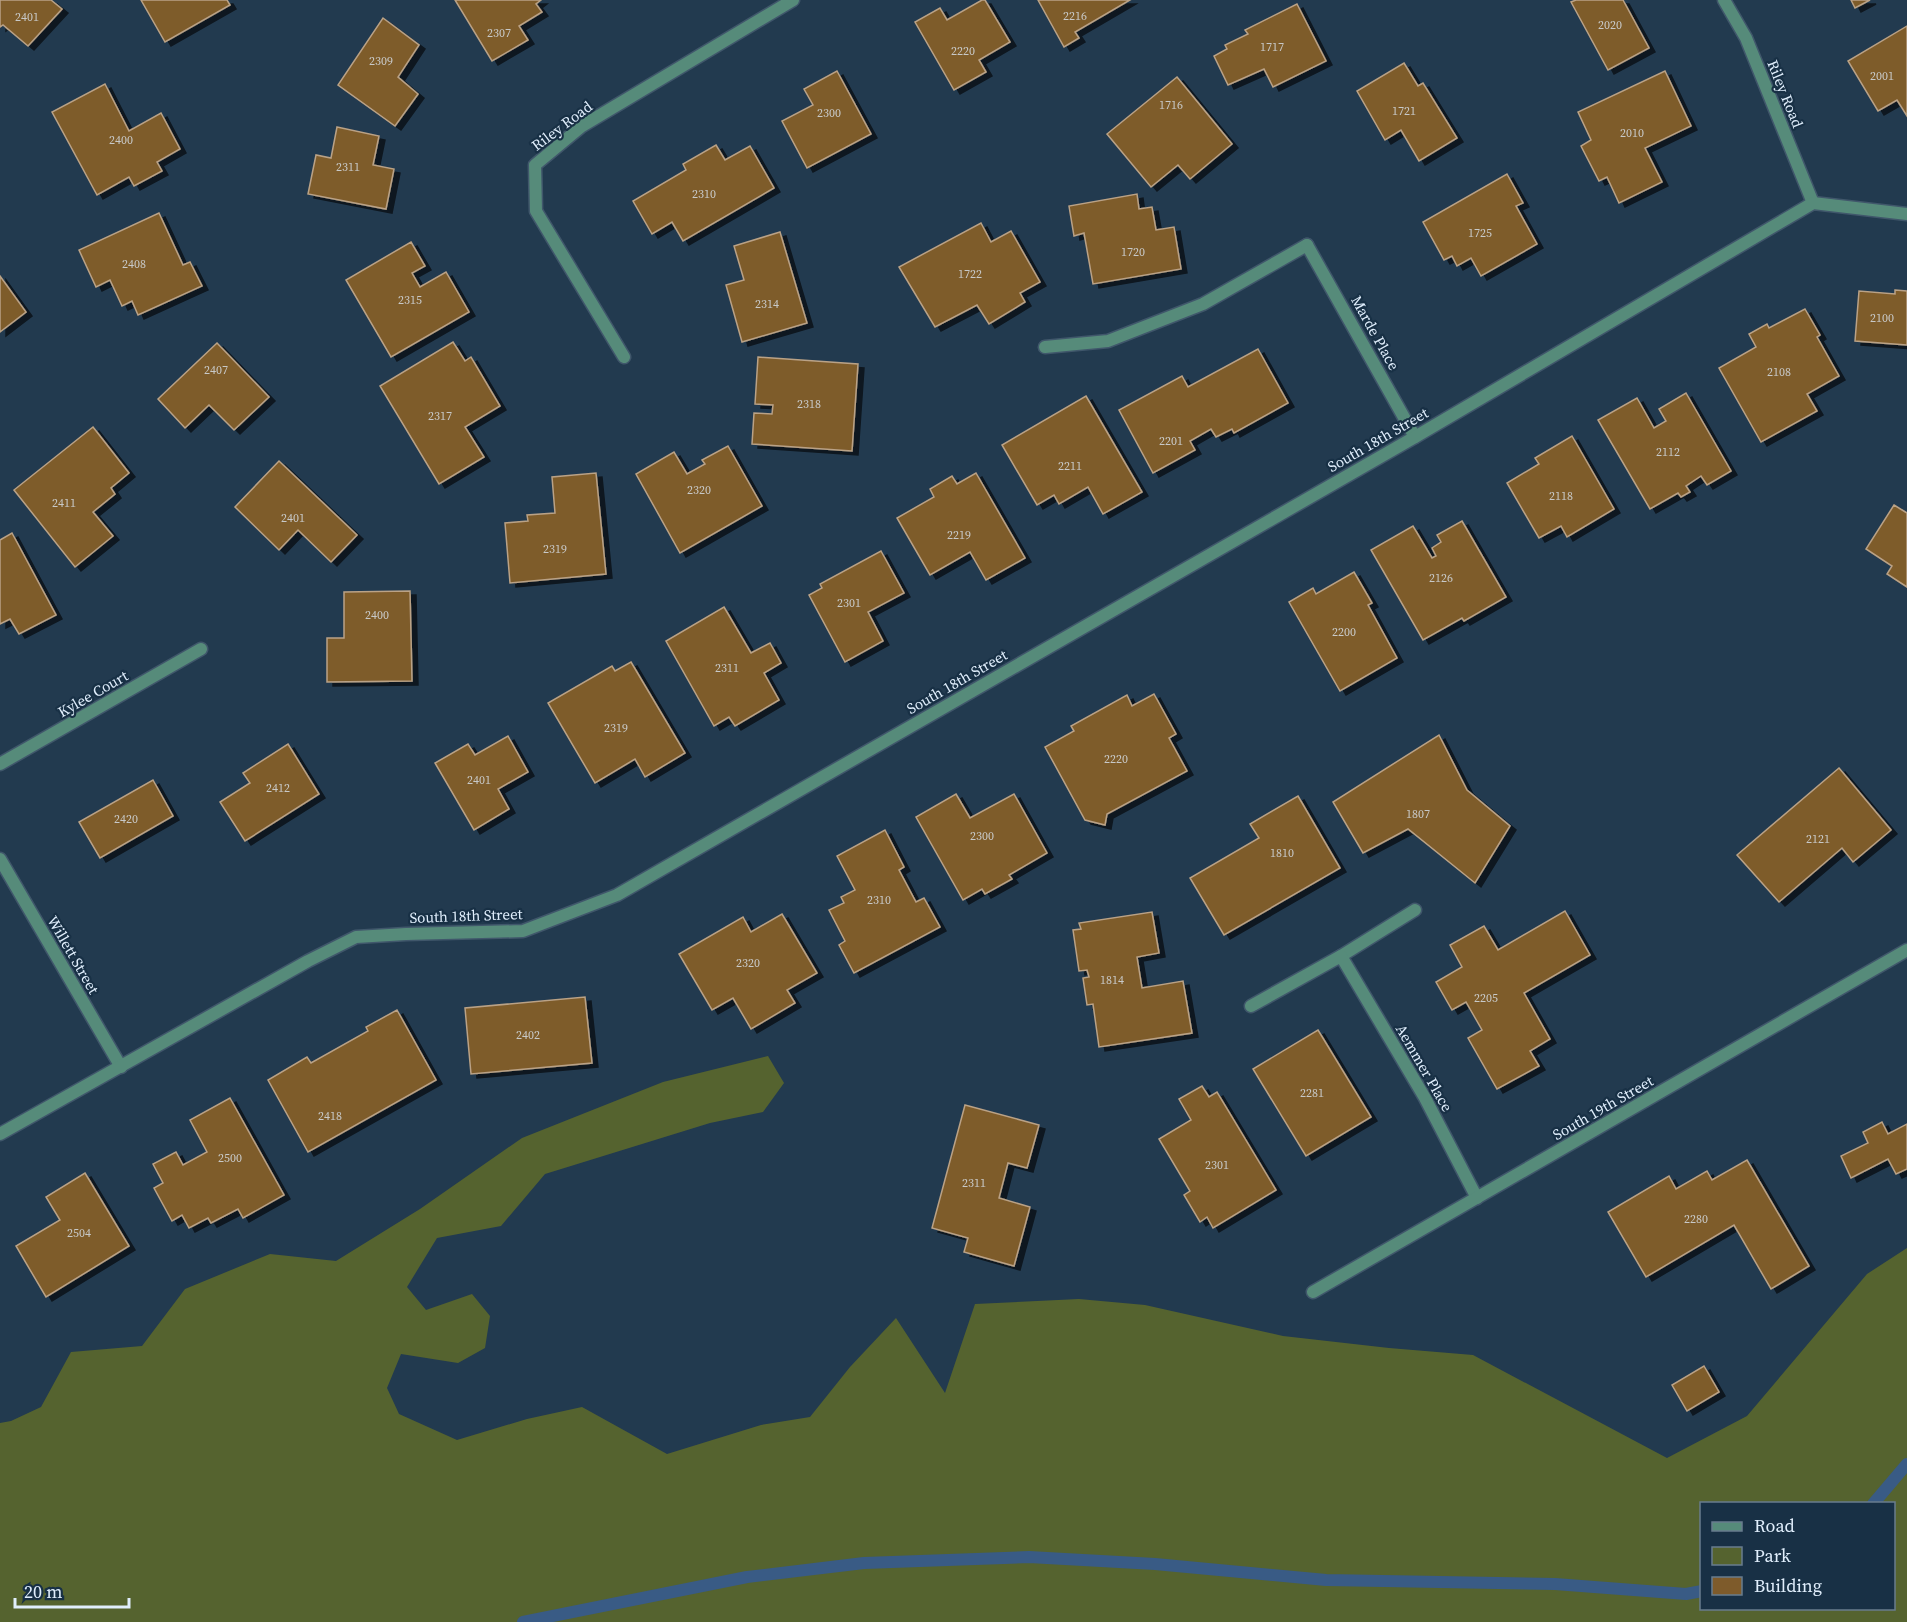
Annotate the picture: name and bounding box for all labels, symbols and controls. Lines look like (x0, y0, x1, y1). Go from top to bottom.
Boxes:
house number: 2216 (1063, 8, 1087, 24)
house number: 2401 (15, 9, 39, 25)
house number: 2020 (1598, 17, 1622, 33)
house number: 2307 (487, 25, 511, 41)
house number: 1717 (1260, 39, 1284, 55)
house number: 2220 (951, 43, 975, 59)
house number: 2309 (369, 53, 393, 69)
street label: Riley Road (1762, 57, 1809, 131)
house number: 2001 (1870, 68, 1894, 84)
street label: Riley Road (527, 95, 597, 155)
house number: 1716 (1159, 97, 1183, 113)
house number: 1721 (1392, 103, 1416, 119)
house number: 2300 (817, 105, 841, 121)
house number: 2010 (1620, 125, 1644, 141)
house number: 2400 (109, 132, 133, 148)
house number: 2311 (336, 159, 360, 175)
house number: 2310 (692, 186, 716, 202)
house number: 1725 (1468, 225, 1492, 241)
house number: 1720 (1121, 244, 1145, 260)
house number: 2408 (122, 256, 146, 272)
house number: 1722 (958, 266, 982, 282)
house number: 2315 (398, 292, 422, 308)
street label: Marde Place (1346, 292, 1405, 374)
house number: 2314 (755, 296, 779, 312)
house number: 2100 (1870, 310, 1894, 326)
house number: 2407 (204, 362, 228, 378)
house number: 2108 (1767, 364, 1791, 380)
house number: 2318 (797, 396, 821, 412)
street label: South 18th Street (1324, 402, 1432, 477)
house number: 2317 (428, 408, 452, 424)
house number: 2201 (1159, 433, 1183, 449)
house number: 2112 (1656, 444, 1680, 460)
house number: 2211 (1058, 458, 1082, 474)
house number: 2320 (687, 482, 711, 498)
house number: 2118 (1549, 488, 1573, 504)
house number: 2411 (52, 495, 76, 511)
house number: 2401 (281, 510, 305, 526)
house number: 2219 (947, 527, 971, 543)
house number: 2319 (543, 541, 567, 557)
house number: 2126 (1429, 570, 1453, 586)
house number: 2301 (837, 595, 861, 611)
house number: 2400 (365, 607, 389, 623)
house number: 2200 (1332, 624, 1356, 640)
street label: South 18th Street (903, 644, 1011, 719)
house number: 2311 (715, 660, 739, 676)
street label: Kylee Court (54, 665, 132, 722)
house number: 2319 (604, 720, 628, 736)
house number: 2220 (1104, 751, 1128, 767)
house number: 2401 (467, 772, 491, 788)
house number: 2412 (266, 780, 290, 796)
house number: 1807 (1406, 806, 1430, 822)
house number: 2420 (114, 811, 138, 827)
house number: 2300 (970, 828, 994, 844)
house number: 2121 (1806, 831, 1830, 847)
house number: 1810 (1270, 845, 1294, 861)
house number: 2310 (867, 892, 891, 908)
street label: South 18th Street (409, 903, 523, 928)
street label: Willett Street (43, 912, 104, 998)
house number: 2320 (736, 955, 760, 971)
house number: 1814 (1100, 972, 1124, 988)
house number: 2205 (1474, 990, 1498, 1006)
street label: Aemmer Place (1391, 1020, 1458, 1116)
house number: 2402 (516, 1027, 540, 1043)
street label: South 19th Street (1549, 1070, 1657, 1145)
house number: 2281 (1300, 1085, 1324, 1101)
house number: 2418 (318, 1108, 342, 1124)
house number: 2500 (218, 1150, 242, 1166)
house number: 2301 (1205, 1157, 1229, 1173)
house number: 2311 (962, 1175, 986, 1191)
house number: 2280 (1684, 1211, 1708, 1227)
house number: 2504 (67, 1225, 91, 1241)
legend (1700, 1502, 1895, 1610)
text: Road (1754, 1513, 1795, 1538)
text: Park (1754, 1543, 1791, 1568)
scale bar (15, 1571, 129, 1609)
text: Building (1754, 1573, 1822, 1598)
text: 20 m (24, 1579, 62, 1604)

